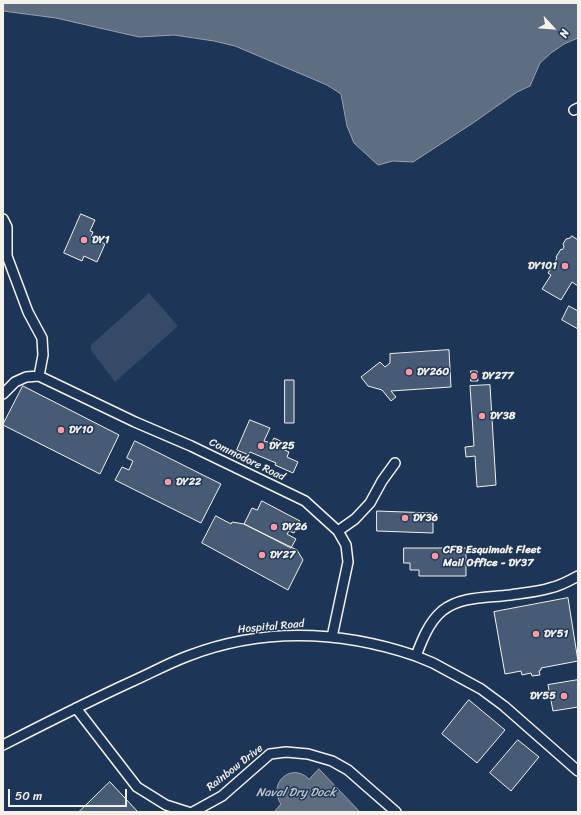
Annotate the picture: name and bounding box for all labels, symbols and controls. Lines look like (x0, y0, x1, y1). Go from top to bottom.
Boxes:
north arrow (533, 8, 573, 48)
text: N (554, 26, 574, 41)
place label: DY1 (92, 233, 109, 247)
marker: DY1 (79, 235, 89, 245)
place label: DY101 (528, 259, 557, 273)
marker: DY101 (560, 261, 570, 271)
place label: DY260 (417, 365, 449, 379)
marker: DY260 (404, 367, 414, 377)
place label: DY277 (482, 369, 514, 383)
marker: DY277 (469, 371, 479, 381)
place label: DY38 (490, 409, 515, 423)
marker: DY38 (477, 411, 487, 421)
place label: DY10 (69, 423, 93, 437)
marker: DY10 (56, 425, 66, 435)
street label: Commodore Road (207, 436, 287, 484)
place label: DY25 (269, 439, 295, 453)
marker: DY25 (256, 441, 266, 451)
place label: DY22 (176, 475, 201, 489)
marker: DY22 (163, 477, 173, 487)
place label: DY36 (413, 511, 438, 525)
marker: DY36 (400, 513, 410, 523)
place label: DY26 (282, 520, 307, 534)
marker: DY26 (269, 522, 279, 532)
place label: CFB Esquimalt Fleet Mail Office - DY37 (443, 543, 541, 569)
place label: DY27 (270, 548, 295, 562)
marker: DY27 (257, 550, 267, 560)
marker: CFB Esquimalt Fleet Mail Office - DY37 (430, 551, 440, 561)
street label: Hospital Road (237, 618, 305, 636)
place label: DY51 (544, 627, 568, 641)
marker: DY51 (531, 629, 541, 639)
place label: DY55 (530, 689, 556, 703)
marker: DY55 (559, 691, 569, 701)
street label: Rainbow Drive (204, 742, 266, 794)
scale bar (10, 781, 129, 807)
text: 50 m (15, 785, 42, 807)
water label: Naval Dry Dock (256, 786, 336, 800)

